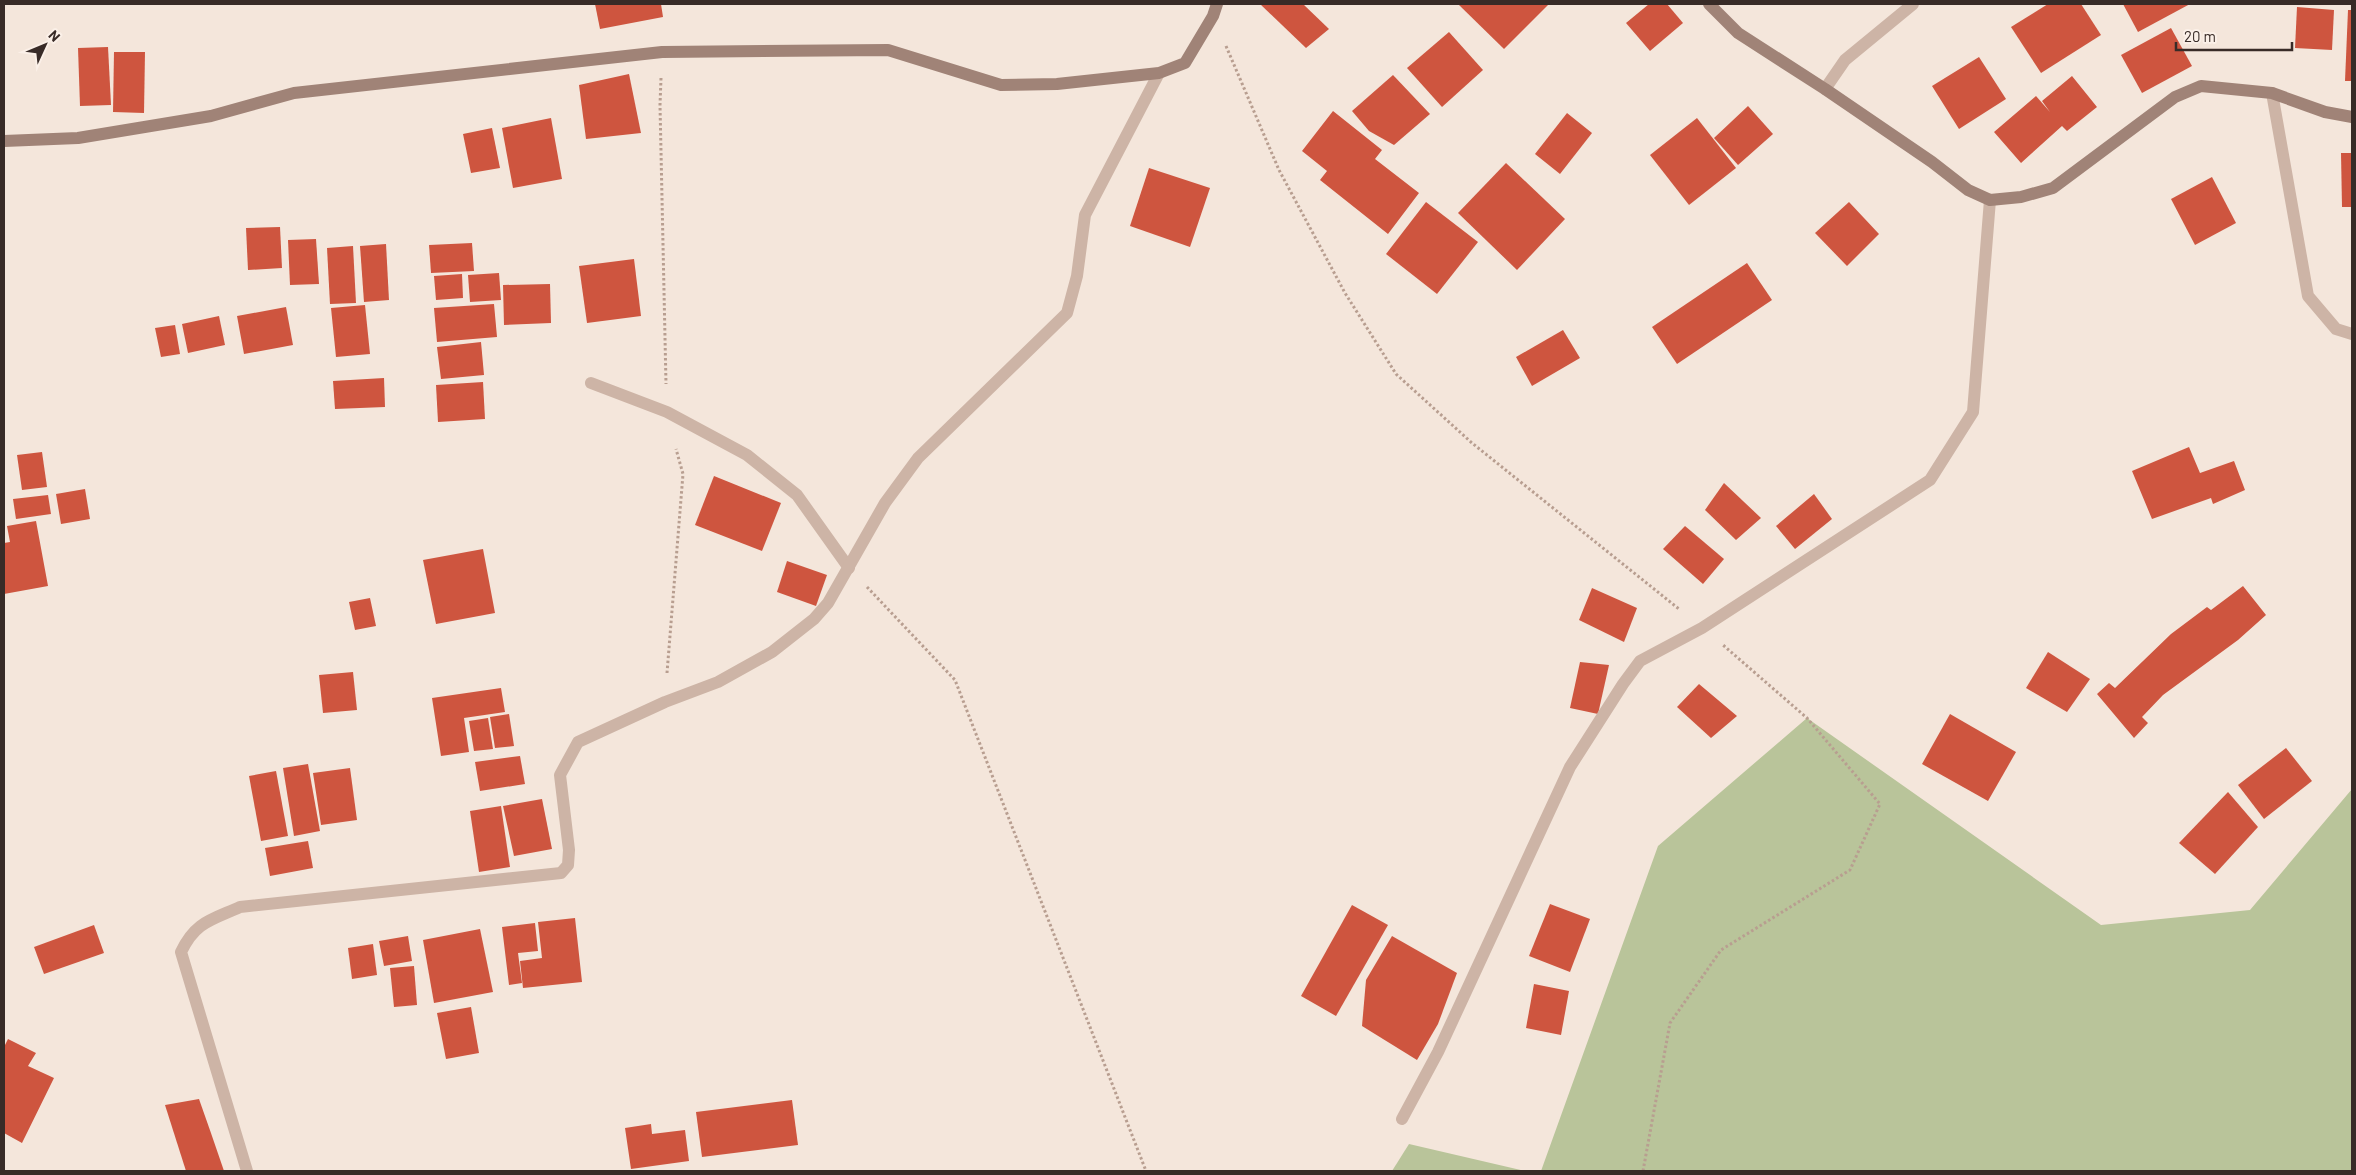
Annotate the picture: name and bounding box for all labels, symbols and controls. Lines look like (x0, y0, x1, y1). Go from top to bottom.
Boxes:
north arrow (20, 20, 70, 70)
scale bar (2176, 20, 2292, 52)
text: N (45, 26, 64, 45)
text: 20 m (2184, 27, 2216, 45)

